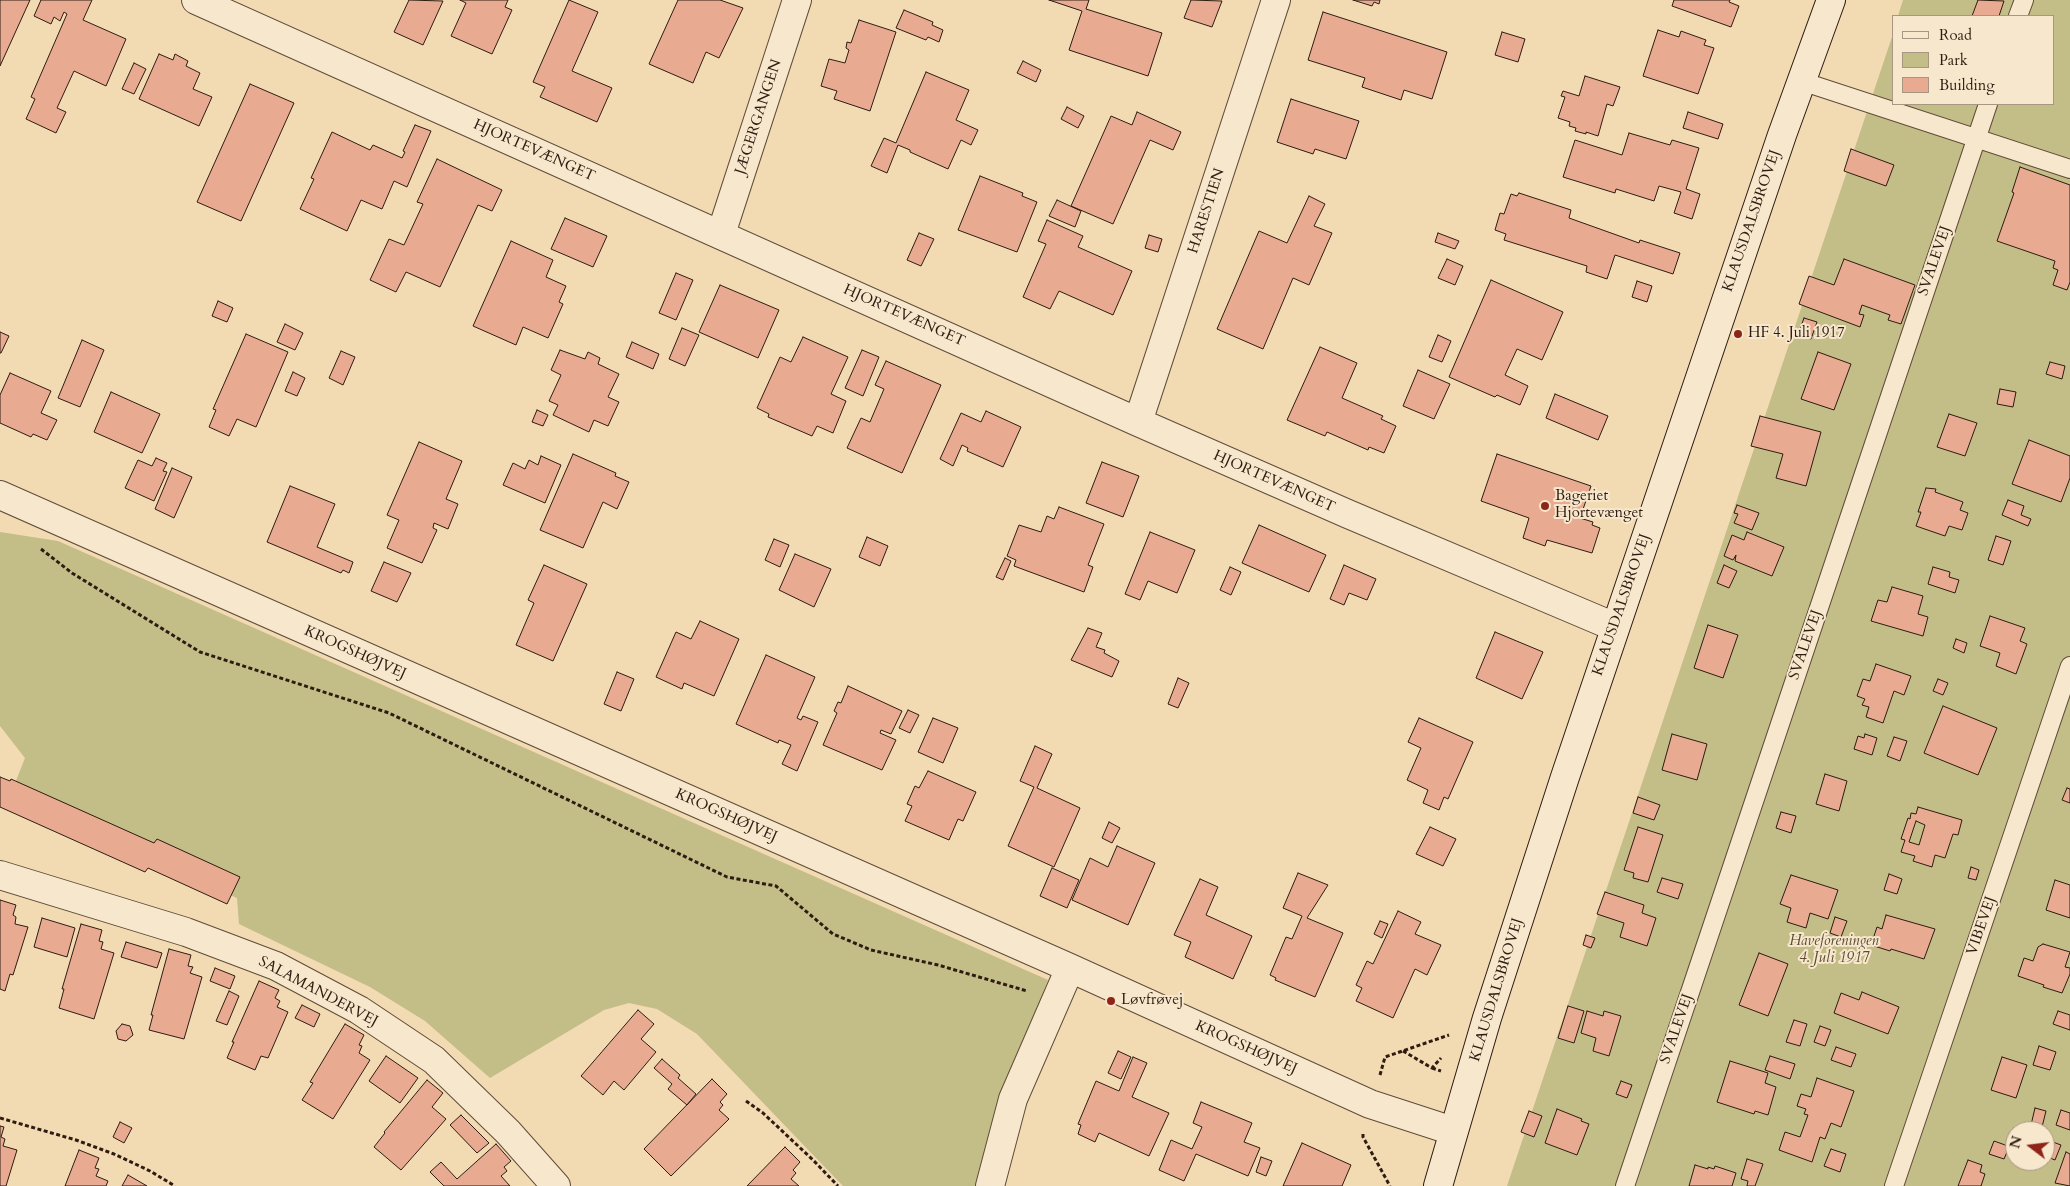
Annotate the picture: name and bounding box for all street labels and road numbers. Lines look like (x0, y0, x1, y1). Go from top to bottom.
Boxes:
street label: JÆGERGANGEN (732, 57, 786, 177)
street label: HJORTEVÆNGET (470, 116, 598, 186)
street label: KLAUSDALSBROVEJ (1719, 148, 1785, 294)
street label: HARESTIEN (1185, 166, 1229, 256)
street label: SVALEVEJ (1915, 224, 1955, 298)
street label: HJORTEVÆNGET (840, 281, 968, 351)
street label: HJORTEVÆNGET (1210, 447, 1338, 517)
street label: KLAUSDALSBROVEJ (1589, 532, 1655, 678)
street label: SVALEVEJ (1786, 608, 1826, 682)
street label: KROGSHØJVEJ (301, 622, 409, 684)
street label: KROGSHØJVEJ (672, 785, 780, 847)
street label: VIBEVEJ (1964, 894, 2000, 958)
street label: KLAUSDALSBROVEJ (1467, 916, 1527, 1064)
street label: SALAMANDERVEJ (255, 953, 381, 1031)
street label: SVALEVEJ (1657, 992, 1697, 1066)
street label: KROGSHØJVEJ (1192, 1017, 1300, 1079)

